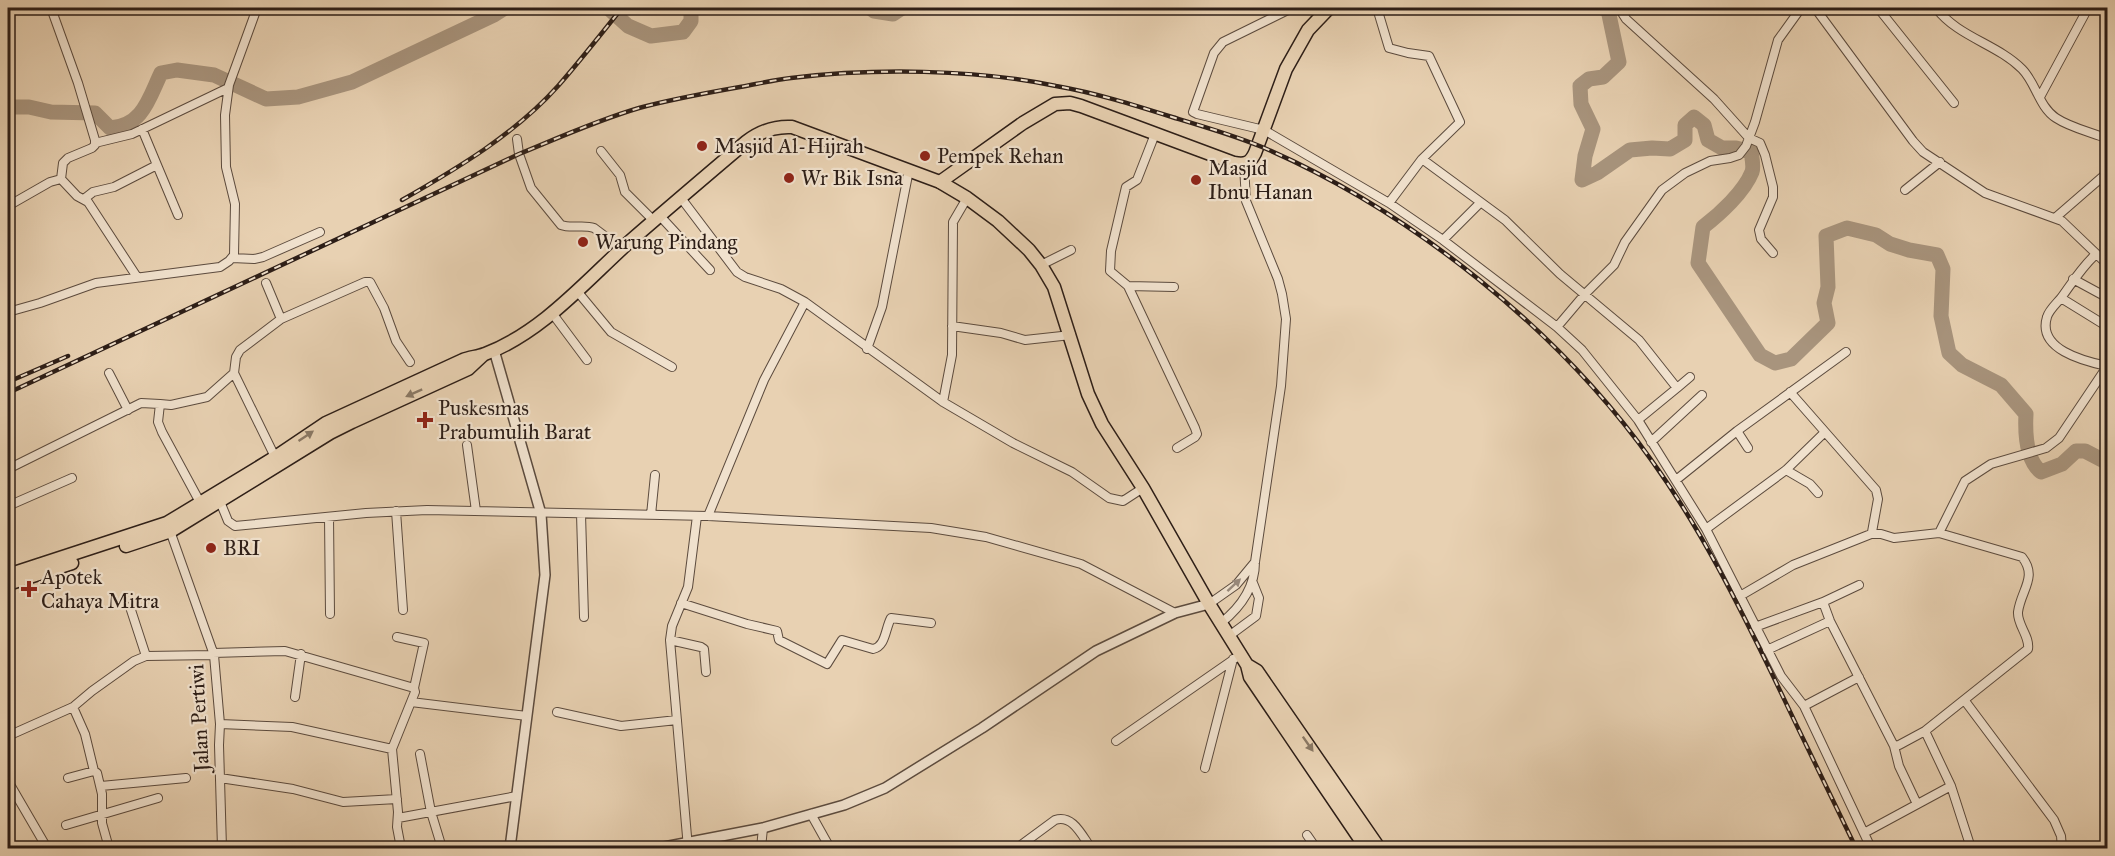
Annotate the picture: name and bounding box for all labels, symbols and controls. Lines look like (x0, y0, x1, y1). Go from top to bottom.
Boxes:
place label: Masjid Al-Hijrah (714, 133, 864, 159)
marker: Masjid Al-Hijrah (695, 139, 709, 153)
place label: Pempek Rehan (937, 143, 1064, 169)
marker: Pempek Rehan (918, 149, 932, 163)
place label: Masjid Ibnu Hanan (1208, 155, 1313, 205)
place label: Wr Bik Isna (801, 165, 903, 191)
marker: Wr Bik Isna (782, 171, 796, 185)
marker: Masjid Ibnu Hanan (1189, 173, 1203, 187)
place label: Warung Pindang (595, 229, 738, 255)
marker: Warung Pindang (576, 235, 590, 249)
one-way arrow (406, 389, 423, 398)
place label: Puskesmas Prabumulih Barat (438, 395, 592, 445)
marker: Puskesmas Prabumulih Barat (416, 411, 434, 429)
one-way arrow (297, 430, 313, 442)
place label: BRI (223, 535, 261, 561)
marker: BRI (204, 541, 218, 555)
place label: Apotek Cahaya Mitra (40, 564, 159, 614)
one-way arrow (1227, 579, 1241, 593)
marker: Apotek Cahaya Mitra (22, 582, 36, 596)
street label: Jalan Pertiwi (183, 663, 215, 775)
one-way arrow (1302, 735, 1314, 751)

